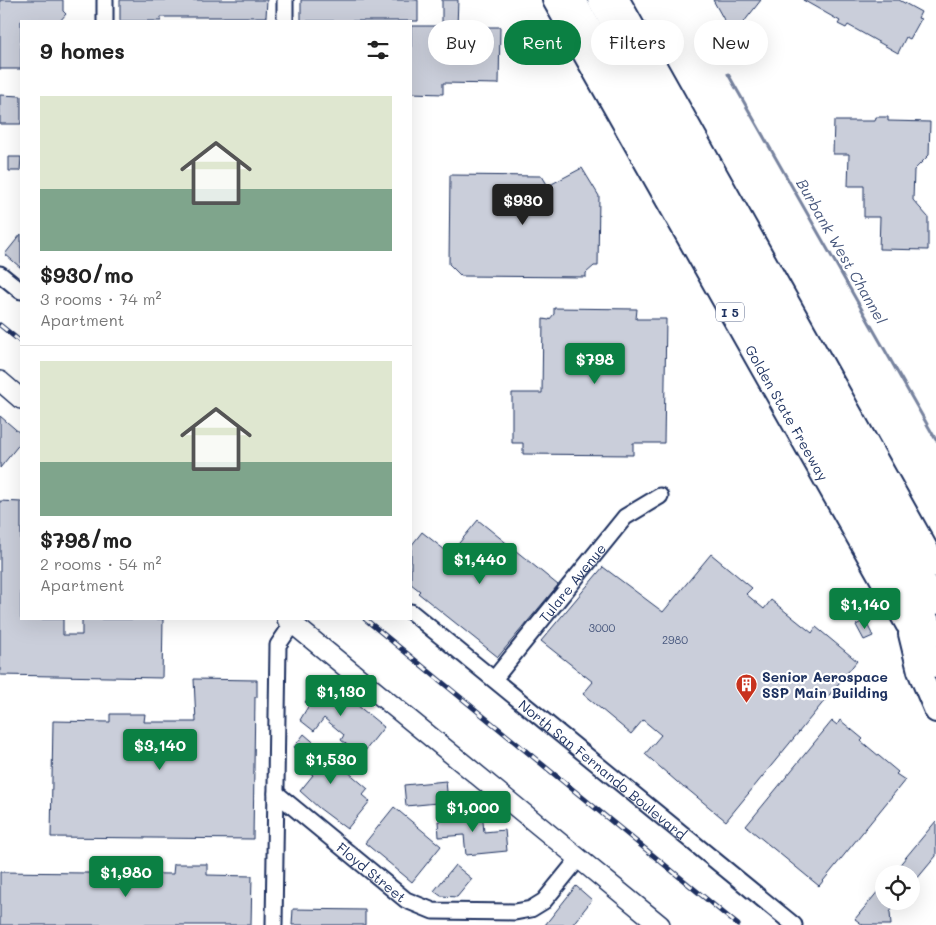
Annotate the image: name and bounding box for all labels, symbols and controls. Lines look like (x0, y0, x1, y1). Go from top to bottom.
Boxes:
chip: Buy (428, 20, 494, 65)
chip: Rent (504, 20, 581, 65)
chip: Filters (591, 20, 684, 65)
chip: New (694, 20, 768, 65)
icon: filters (364, 36, 392, 64)
text: 9 homes (40, 37, 125, 64)
icon: home (171, 128, 261, 218)
water label: Burbank West Channel (792, 175, 892, 327)
pin: $930 (493, 184, 553, 226)
text: $930 (503, 189, 543, 210)
text: $930/mo (40, 261, 133, 288)
text: 3 rooms · 74 m² (40, 288, 161, 309)
road number: I 5 (716, 302, 744, 322)
text: Apartment (40, 309, 125, 330)
street label: Golden State Freeway (741, 341, 833, 484)
pin: $798 (565, 342, 625, 385)
text: $798 (576, 348, 614, 369)
icon: home (171, 394, 261, 484)
text: $798/mo (40, 526, 132, 553)
street label: Tulare Avenue (534, 539, 610, 626)
pin: $1,440 (439, 542, 521, 585)
text: $1,440 (454, 548, 506, 569)
text: 2 rooms · 54 m² (40, 553, 161, 574)
text: Apartment (40, 574, 125, 595)
pin: $1,140 (824, 588, 906, 630)
text: $1,140 (840, 593, 890, 614)
house number: 3000 (589, 620, 616, 635)
house number: 2980 (662, 632, 688, 647)
place label: Senior Aerospace SSP Main Building (762, 667, 888, 702)
building icon: Senior Aerospace SSP Main Building (734, 672, 758, 703)
pin: $1,130 (300, 674, 382, 717)
text: $1,130 (317, 680, 365, 701)
street label: North San Fernando Boulevard (515, 695, 691, 843)
pin: $3,140 (119, 728, 201, 771)
text: $3,140 (134, 734, 186, 755)
pin: $1,530 (290, 742, 372, 785)
text: $1,530 (305, 748, 357, 769)
pin: $1,000 (432, 790, 514, 833)
text: $1,000 (447, 796, 499, 817)
street label: Floyd Street (333, 837, 411, 906)
pin: $1,980 (85, 856, 167, 898)
text: $1,980 (100, 861, 152, 882)
map controls (875, 865, 920, 910)
button: locate (875, 865, 920, 910)

